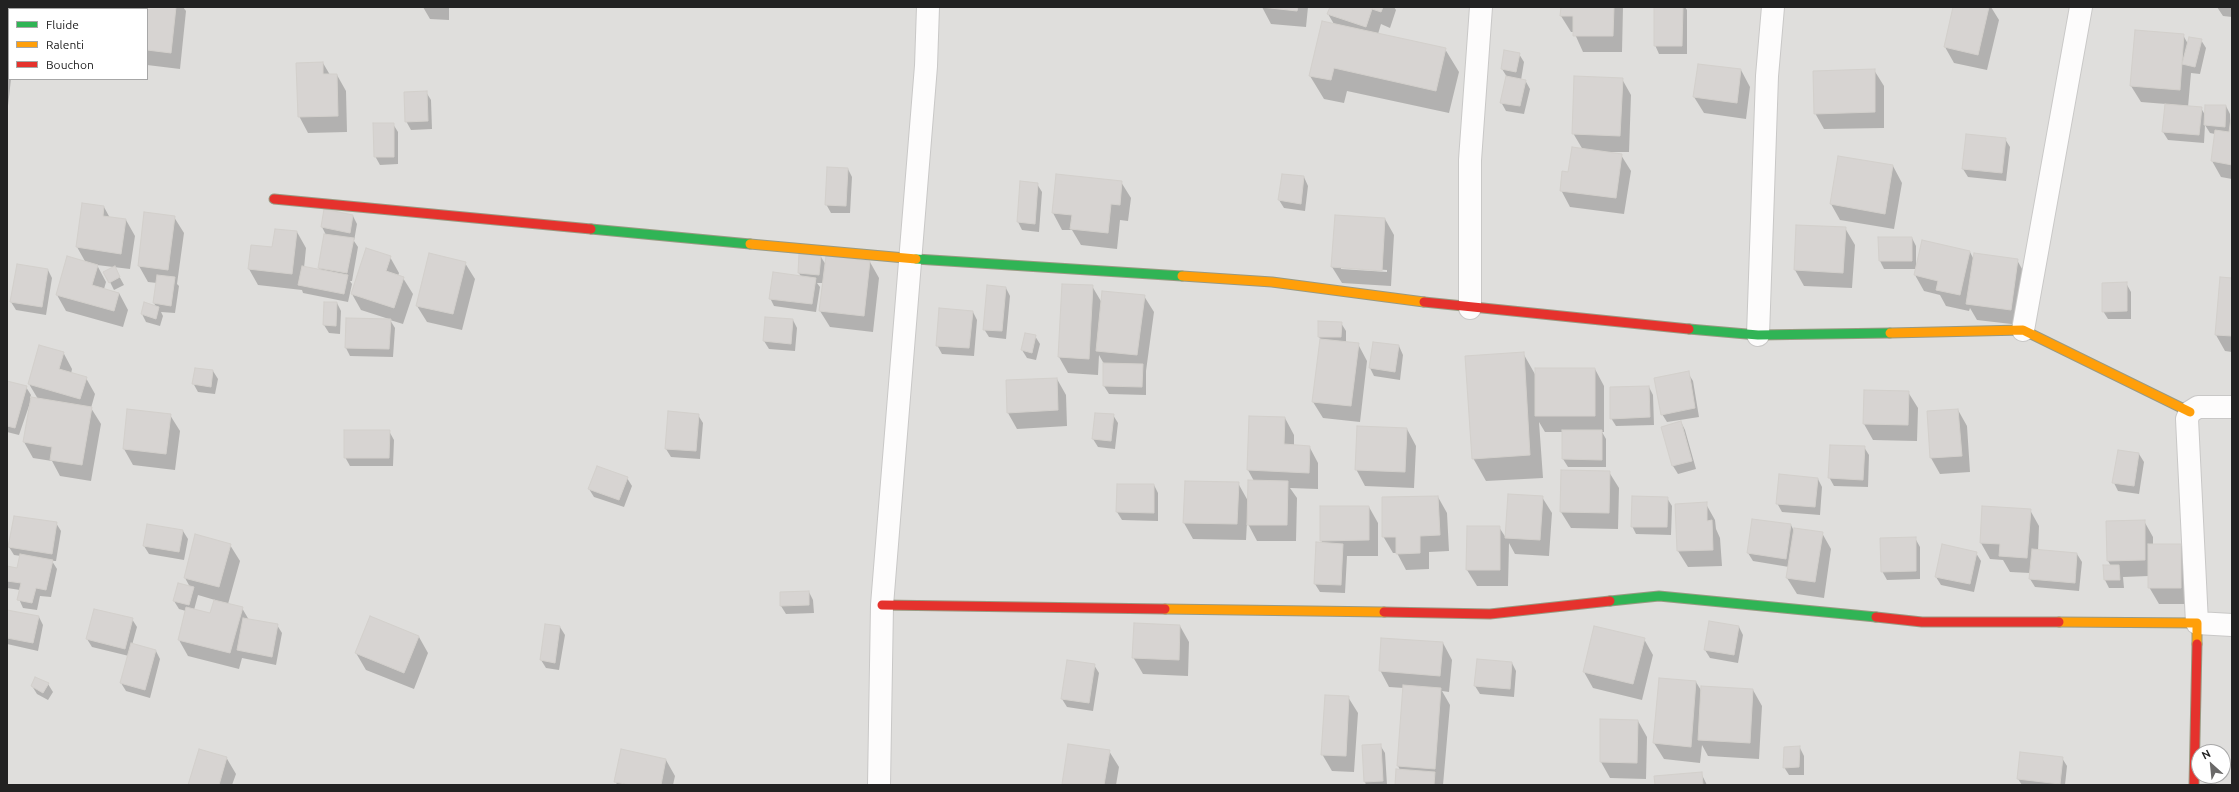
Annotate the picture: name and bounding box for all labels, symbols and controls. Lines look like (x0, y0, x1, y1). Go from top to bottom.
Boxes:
legend (8, 8, 148, 80)
text: Fluide (46, 18, 79, 31)
text: Ralenti (46, 38, 84, 51)
text: Bouchon (46, 58, 94, 71)
north arrow (2191, 744, 2231, 784)
text: N (2200, 747, 2212, 761)

